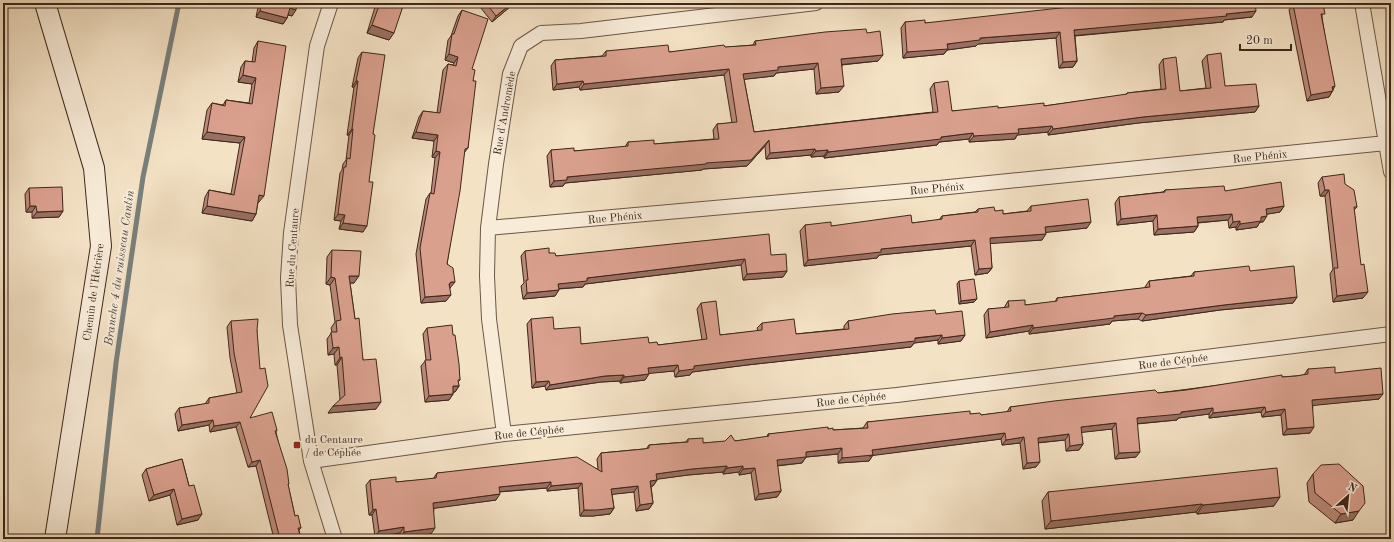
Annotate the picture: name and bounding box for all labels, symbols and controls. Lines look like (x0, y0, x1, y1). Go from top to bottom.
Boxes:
scale bar (1240, 26, 1291, 52)
text: 20 m (1246, 35, 1273, 47)
street label: Rue d'Andromède (493, 70, 518, 156)
street label: Rue Phénix (1232, 149, 1288, 166)
street label: Rue Phénix (909, 182, 965, 197)
water label: Branche 4 du ruisseau Cantin (103, 189, 137, 348)
street label: Rue du Centaure (285, 208, 302, 288)
street label: Rue Phénix (587, 211, 643, 226)
street label: Chemin de l'Hêtrière (82, 243, 107, 342)
street label: Rue de Céphée (1138, 353, 1209, 372)
street label: Rue de Céphée (816, 391, 887, 410)
street label: Rue de Céphée (494, 424, 565, 443)
place label: du Centaure / de Céphée (305, 435, 363, 459)
marker: du Centaure / de Céphée (292, 440, 302, 450)
north arrow (1328, 476, 1368, 516)
text: N (1346, 482, 1359, 496)

